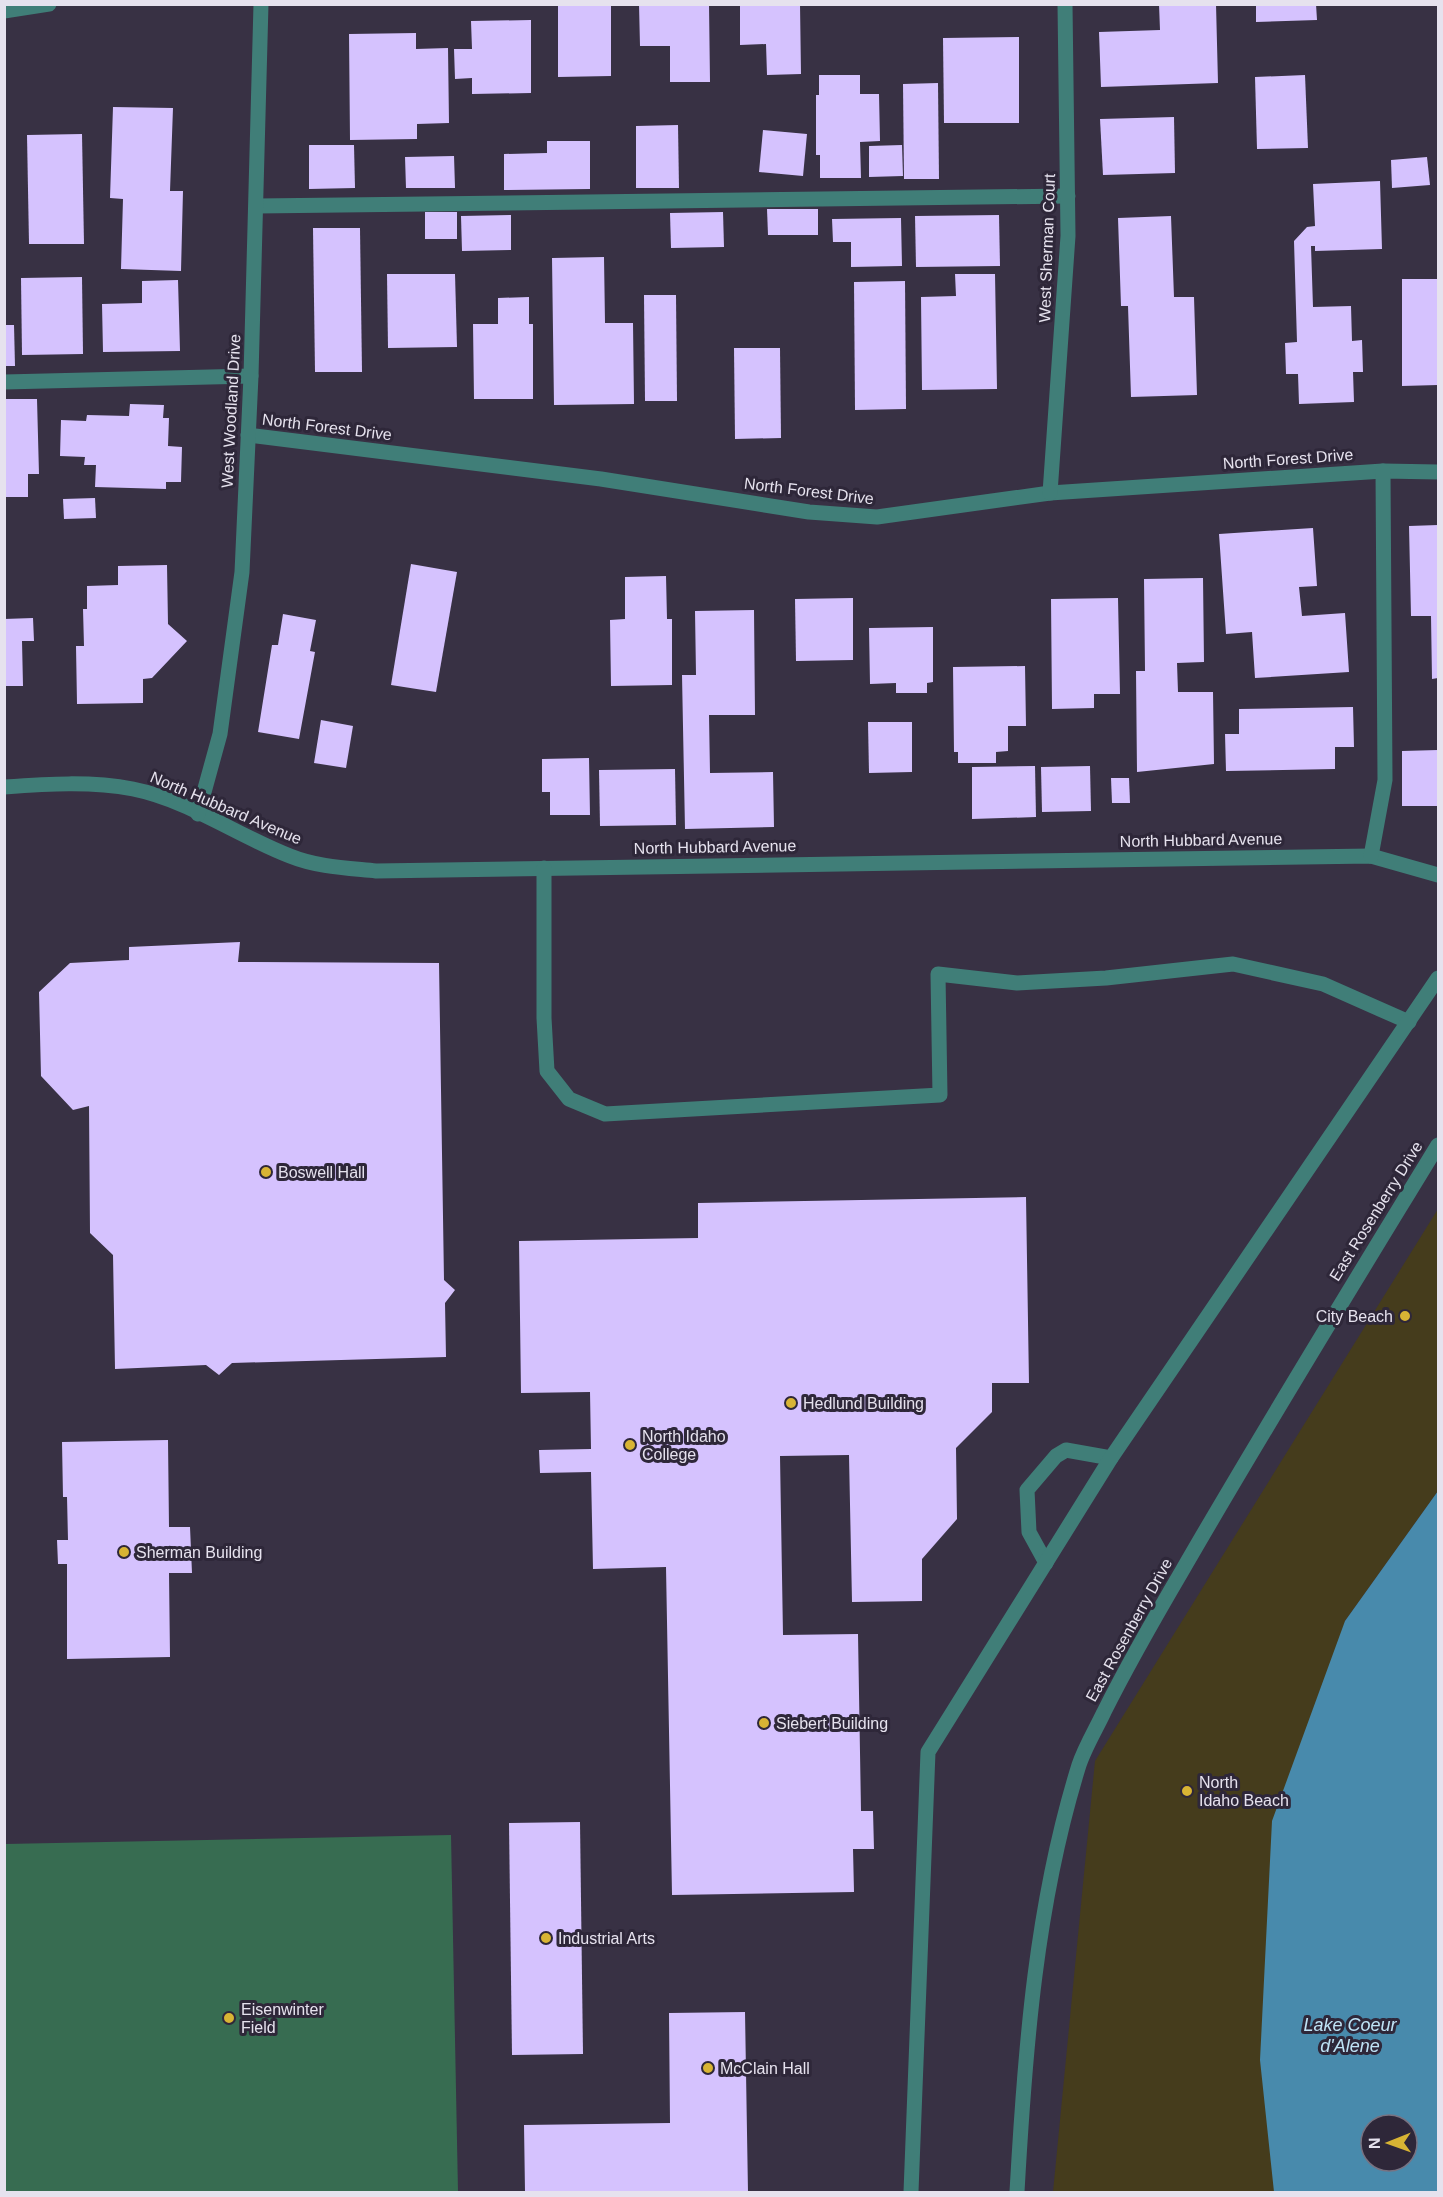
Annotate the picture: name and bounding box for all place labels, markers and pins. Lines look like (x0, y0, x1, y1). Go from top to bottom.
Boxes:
place label: Boswell Hall (278, 1164, 365, 1181)
marker: Boswell Hall (259, 1165, 273, 1179)
place label: City Beach (1316, 1308, 1393, 1325)
marker: City Beach (1398, 1309, 1412, 1323)
place label: Hedlund Building (803, 1395, 924, 1412)
marker: Hedlund Building (784, 1396, 798, 1410)
place label: North Idaho College (642, 1428, 726, 1463)
marker: North Idaho College (623, 1438, 637, 1452)
place label: Sherman Building (136, 1544, 262, 1561)
marker: Sherman Building (117, 1545, 131, 1559)
place label: Siebert Building (776, 1715, 888, 1732)
marker: Siebert Building (757, 1716, 771, 1730)
place label: North Idaho Beach (1199, 1774, 1289, 1809)
marker: North Idaho Beach (1180, 1784, 1194, 1798)
place label: Industrial Arts (558, 1930, 655, 1947)
marker: Industrial Arts (539, 1931, 553, 1945)
place label: Eisenwinter Field (241, 2001, 324, 2036)
marker: Eisenwinter Field (222, 2011, 236, 2025)
place label: McClain Hall (720, 2060, 810, 2077)
marker: McClain Hall (701, 2061, 715, 2075)

